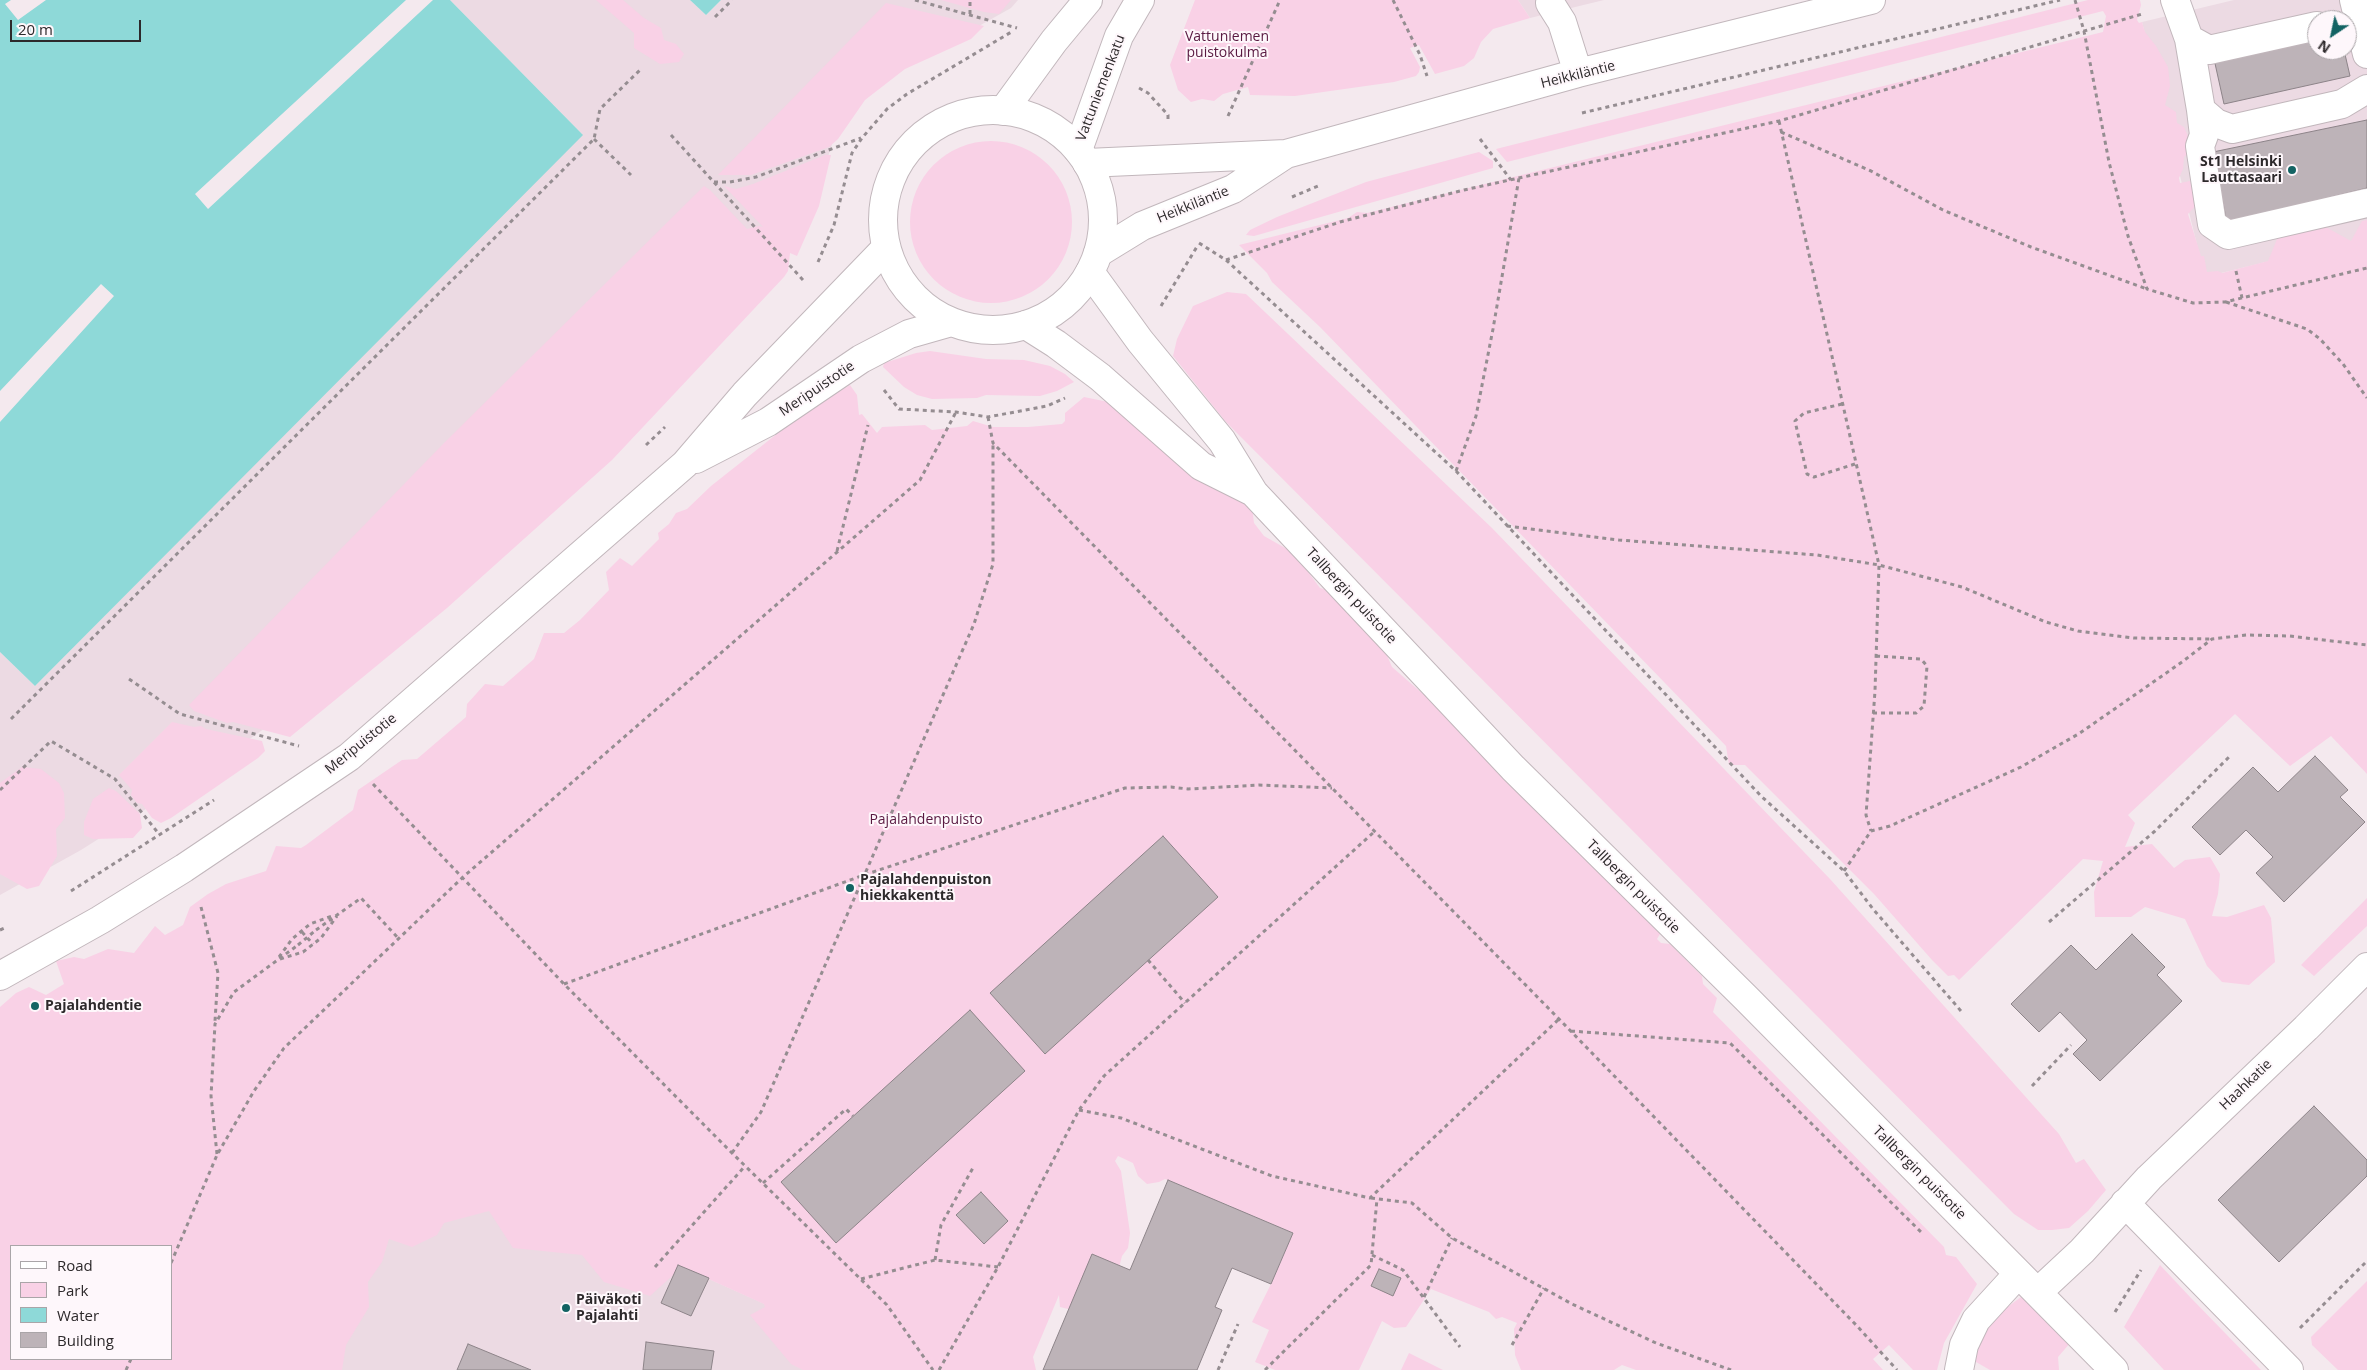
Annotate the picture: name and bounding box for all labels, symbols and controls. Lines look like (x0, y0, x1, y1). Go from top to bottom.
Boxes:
scale bar (12, 10, 144, 42)
north arrow (2307, 10, 2357, 60)
text: 20 m (18, 19, 53, 39)
park label: Vattuniemen puistokulma (1185, 29, 1269, 62)
street label: Vattuniemenkatu (1073, 32, 1129, 144)
text: N (2314, 36, 2334, 58)
street label: Heikkiläntie (1539, 58, 1617, 92)
place label: St1 Helsinki Lauttasaari (2200, 154, 2282, 186)
marker: St1 Helsinki Lauttasaari (2286, 164, 2298, 176)
street label: Heikkiläntie (1155, 183, 1231, 227)
street label: Meripuistotie (776, 358, 858, 420)
street label: Tallbergin puistotie (1302, 544, 1400, 648)
street label: Meripuistotie (322, 710, 400, 778)
park label: Pajalahdenpuisto (869, 812, 983, 828)
street label: Tallbergin puistotie (1583, 837, 1683, 937)
place label: Pajalahdenpuiston hiekkakenttä (860, 872, 991, 904)
marker: Pajalahdenpuiston hiekkakenttä (844, 882, 856, 894)
place label: Pajalahdentie (45, 998, 142, 1014)
marker: Pajalahdentie (29, 1000, 41, 1012)
street label: Haahkatie (2216, 1056, 2276, 1114)
street label: Tallbergin puistotie (1869, 1123, 1969, 1223)
legend (10, 1245, 172, 1360)
text: Road (57, 1255, 93, 1275)
text: Park (57, 1280, 88, 1300)
place label: Päiväkoti Pajalahti (576, 1292, 642, 1324)
marker: Päiväkoti Pajalahti (560, 1302, 572, 1314)
text: Water (57, 1305, 99, 1325)
text: Building (57, 1330, 114, 1350)

